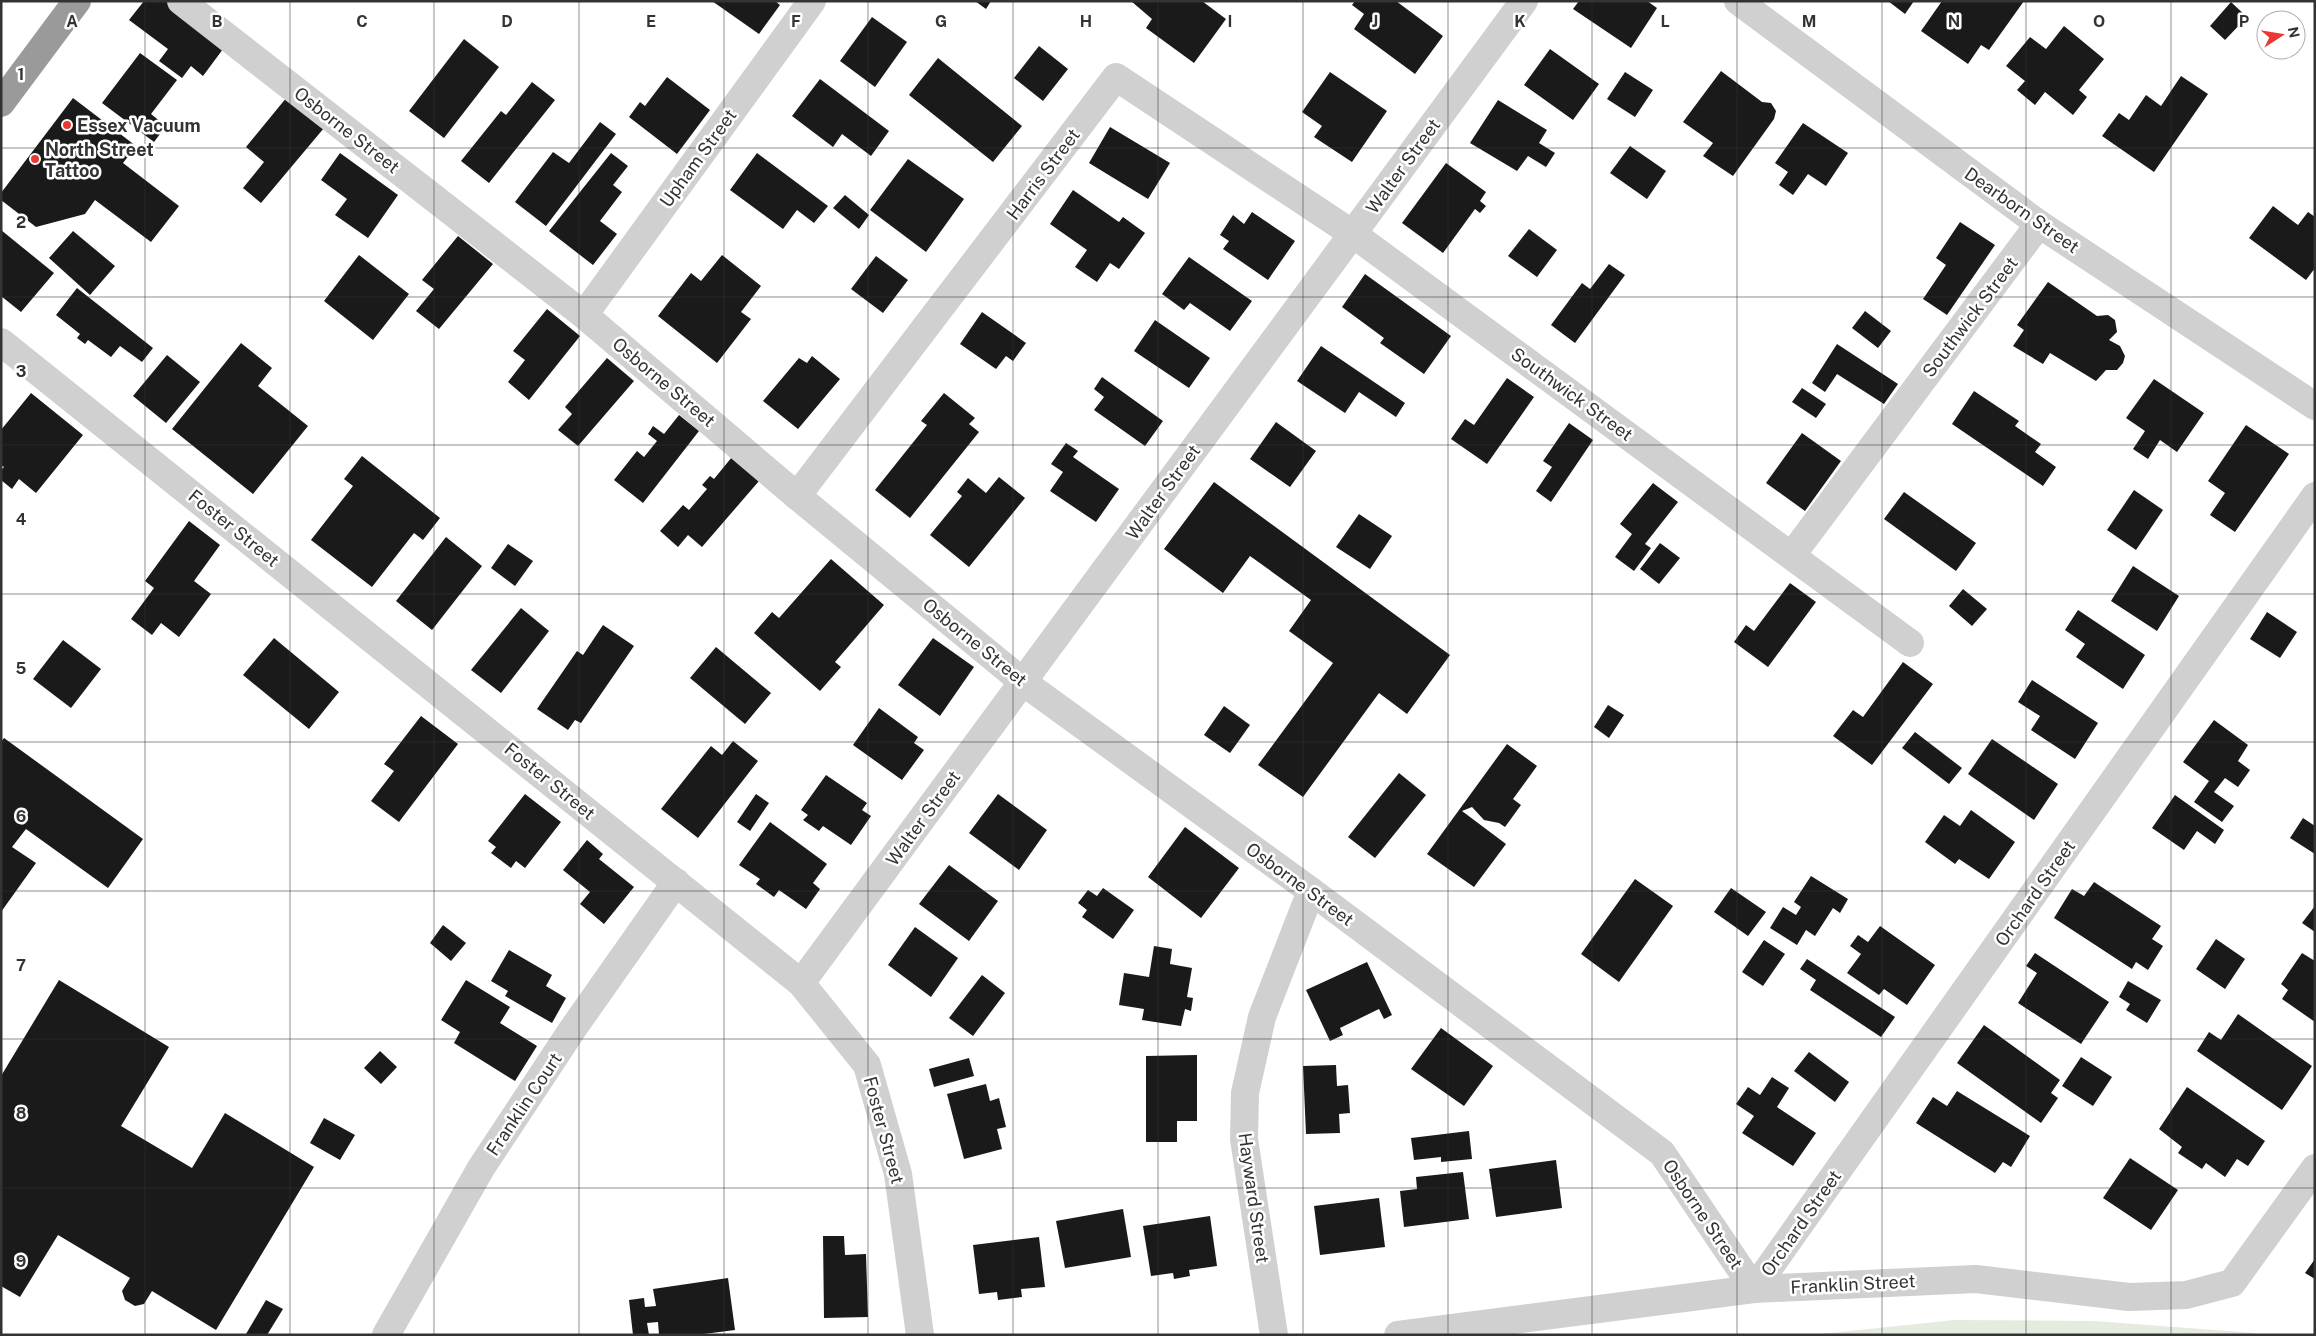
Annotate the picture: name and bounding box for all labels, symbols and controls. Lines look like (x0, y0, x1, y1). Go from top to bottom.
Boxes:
north arrow (2256, 10, 2306, 60)
text: A (66, 12, 78, 31)
text: B (212, 12, 223, 31)
text: C (356, 12, 368, 31)
text: D (501, 12, 513, 31)
text: E (646, 12, 656, 31)
text: F (791, 12, 801, 31)
text: G (935, 12, 947, 31)
text: H (1080, 12, 1092, 31)
text: I (1228, 12, 1232, 31)
text: J (1372, 12, 1378, 31)
text: K (1514, 12, 1526, 31)
text: L (1660, 12, 1670, 31)
text: M (1802, 12, 1816, 31)
text: N (1948, 12, 1960, 31)
text: O (2093, 12, 2105, 31)
text: P (2239, 12, 2249, 31)
text: N (2285, 25, 2303, 39)
text: 1 (18, 65, 24, 84)
street label: Osborne Street (290, 82, 404, 178)
street label: Upham Street (655, 105, 741, 211)
place label: Essex Vacuum (77, 115, 201, 136)
street label: Walter Street (1362, 115, 1444, 217)
marker: Essex Vacuum (61, 119, 73, 131)
street label: Harris Street (1002, 124, 1084, 224)
place label: North Street Tattoo (45, 139, 154, 181)
marker: North Street Tattoo (29, 153, 41, 165)
street label: Dearborn Street (1961, 163, 2083, 257)
text: 2 (16, 213, 26, 232)
street label: Southwick Street (1918, 253, 2022, 381)
street label: Osborne Street (608, 333, 720, 431)
street label: Southwick Street (1507, 343, 1637, 445)
text: 3 (16, 362, 26, 381)
street label: Walter Street (1122, 441, 1204, 543)
street label: Foster Street (184, 485, 284, 571)
text: 4 (16, 510, 27, 529)
street label: Osborne Street (919, 594, 1031, 690)
text: 5 (16, 659, 27, 678)
street label: Foster Street (500, 738, 600, 824)
street label: Walter Street (882, 767, 964, 869)
text: 6 (16, 807, 26, 826)
street label: Orchard Street (1991, 836, 2079, 950)
street label: Osborne Street (1242, 838, 1358, 930)
text: 7 (16, 956, 26, 975)
street label: Franklin Court (482, 1049, 566, 1159)
street label: Foster Street (860, 1074, 908, 1186)
text: 8 (16, 1104, 27, 1123)
street label: Hayward Street (1234, 1131, 1274, 1265)
street label: Osborne Street (1659, 1155, 1747, 1273)
street label: Orchard Street (1757, 1166, 1845, 1280)
text: 9 (16, 1252, 26, 1271)
street label: Franklin Street (1790, 1270, 1916, 1298)

